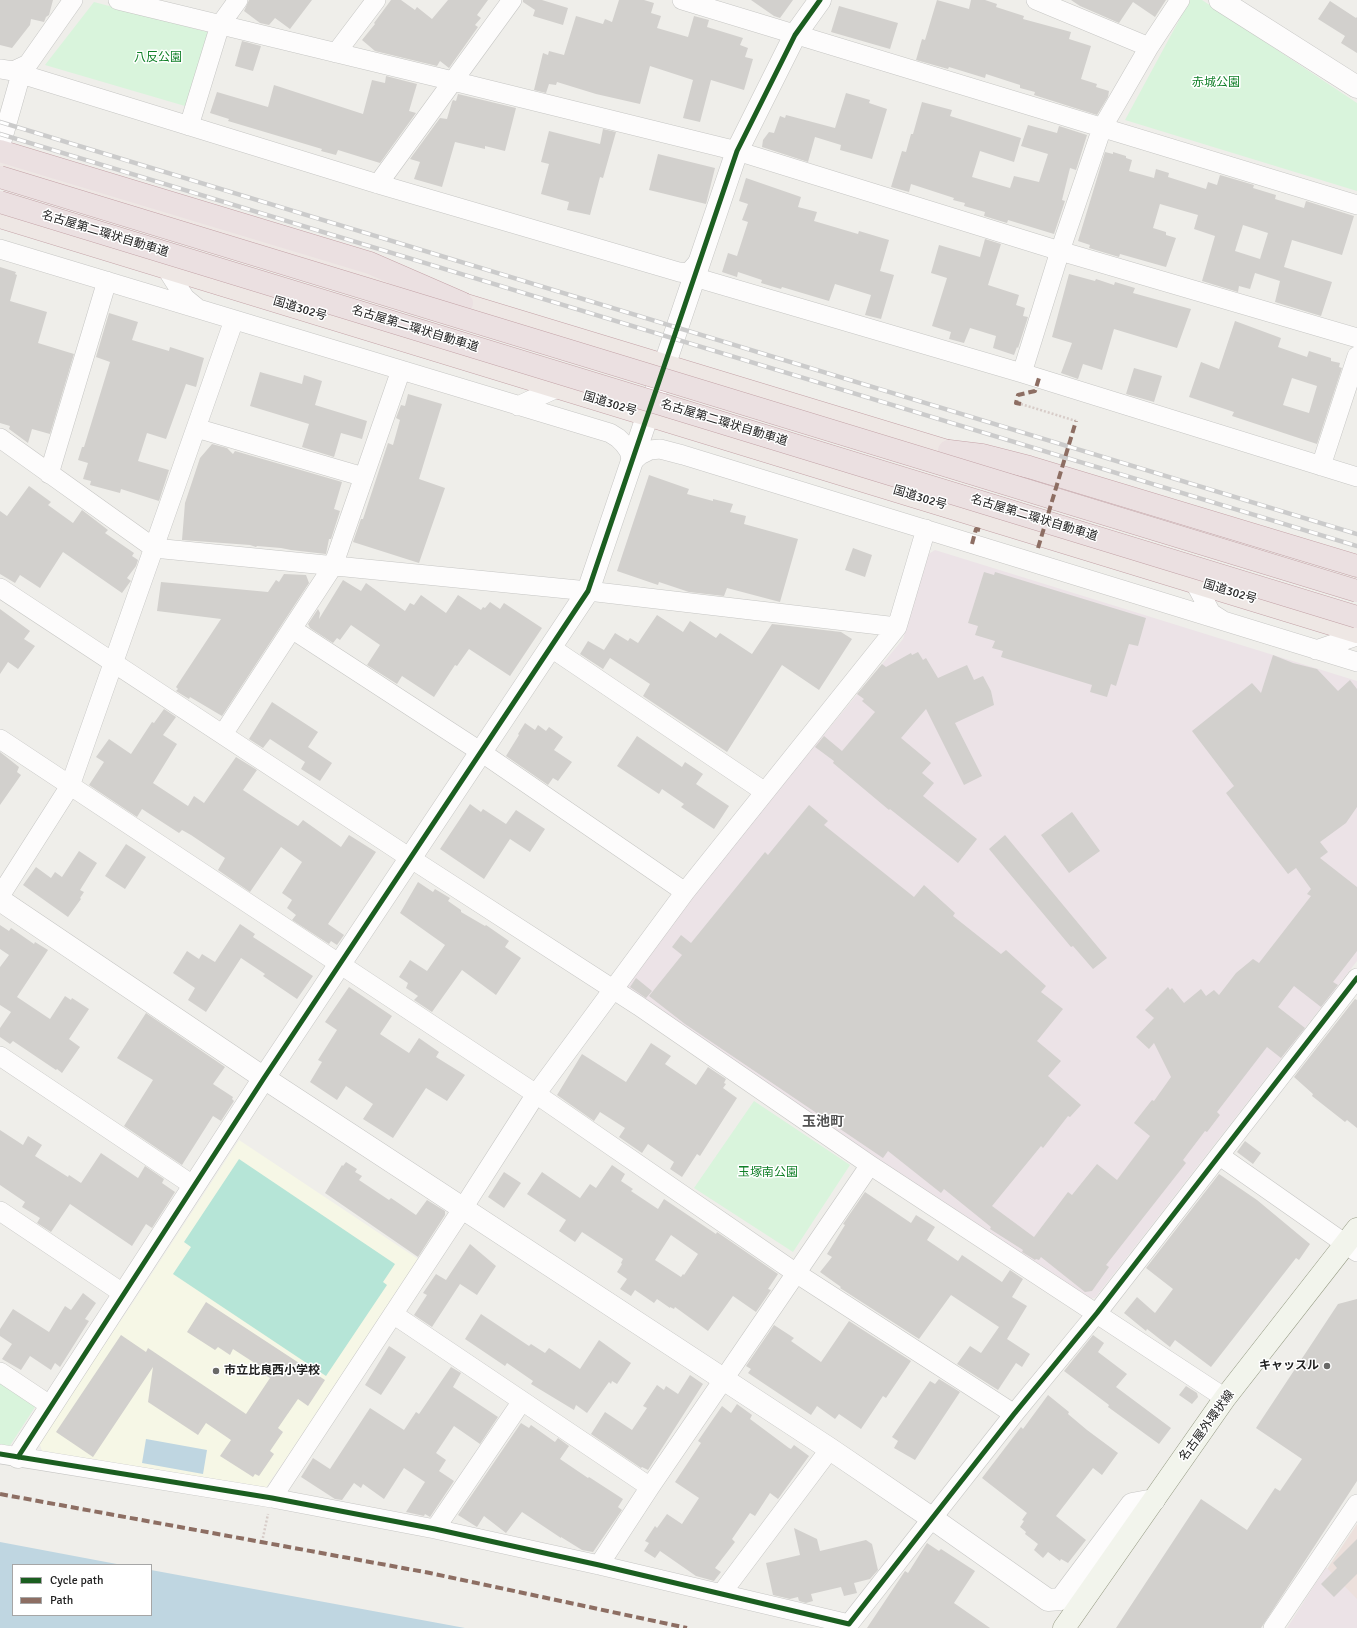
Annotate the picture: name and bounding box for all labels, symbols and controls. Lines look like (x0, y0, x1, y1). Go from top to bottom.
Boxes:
park label: 八反公園 (134, 51, 182, 65)
park label: 赤城公園 (1192, 76, 1240, 90)
street label: 名古屋第二環状自動車道 (40, 208, 170, 260)
street label: 国道302号 (271, 294, 329, 324)
street label: 名古屋第二環状自動車道 (350, 303, 480, 355)
street label: 国道302号 (581, 389, 639, 419)
street label: 名古屋第二環状自動車道 (659, 397, 789, 449)
street label: 国道302号 (891, 483, 949, 513)
street label: 名古屋第二環状自動車道 (969, 492, 1099, 544)
street label: 国道302号 (1201, 577, 1259, 607)
district label: 玉池町 (802, 1114, 844, 1130)
park label: 玉塚南公園 (738, 1166, 798, 1180)
place label: キャッスル (1259, 1359, 1319, 1373)
marker: キャッスル (1322, 1361, 1332, 1371)
place label: 市立比良西小学校 (224, 1364, 320, 1378)
marker: 市立比良西小学校 (211, 1366, 221, 1376)
street label: 名古屋外環状線 (1176, 1388, 1238, 1464)
legend (12, 1564, 152, 1616)
text: Cycle path (50, 1573, 103, 1588)
text: Path (50, 1593, 73, 1608)

